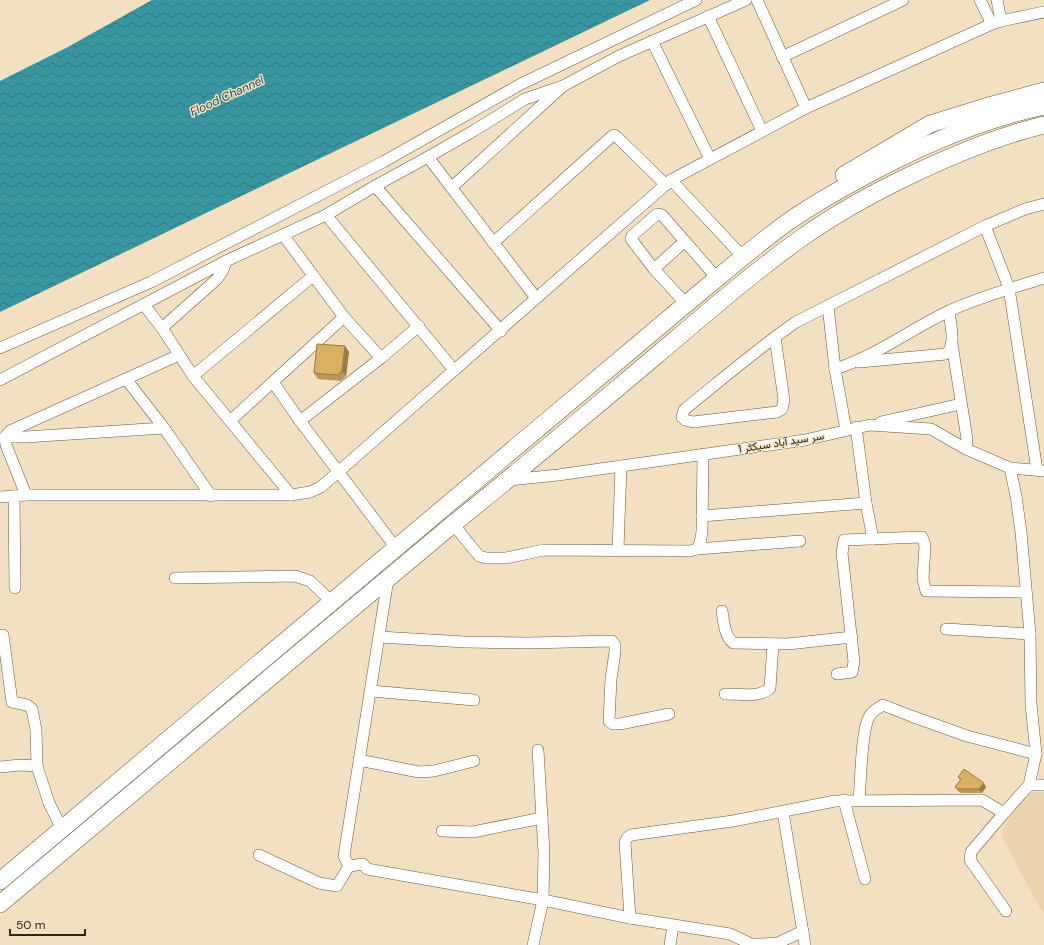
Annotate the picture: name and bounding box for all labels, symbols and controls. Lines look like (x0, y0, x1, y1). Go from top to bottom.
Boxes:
water label: Flood Channel (188, 72, 267, 120)
street label: سر سید آباد سیکٹر 1 (737, 428, 825, 456)
scale bar (10, 911, 85, 937)
text: 50 m (16, 917, 45, 933)

